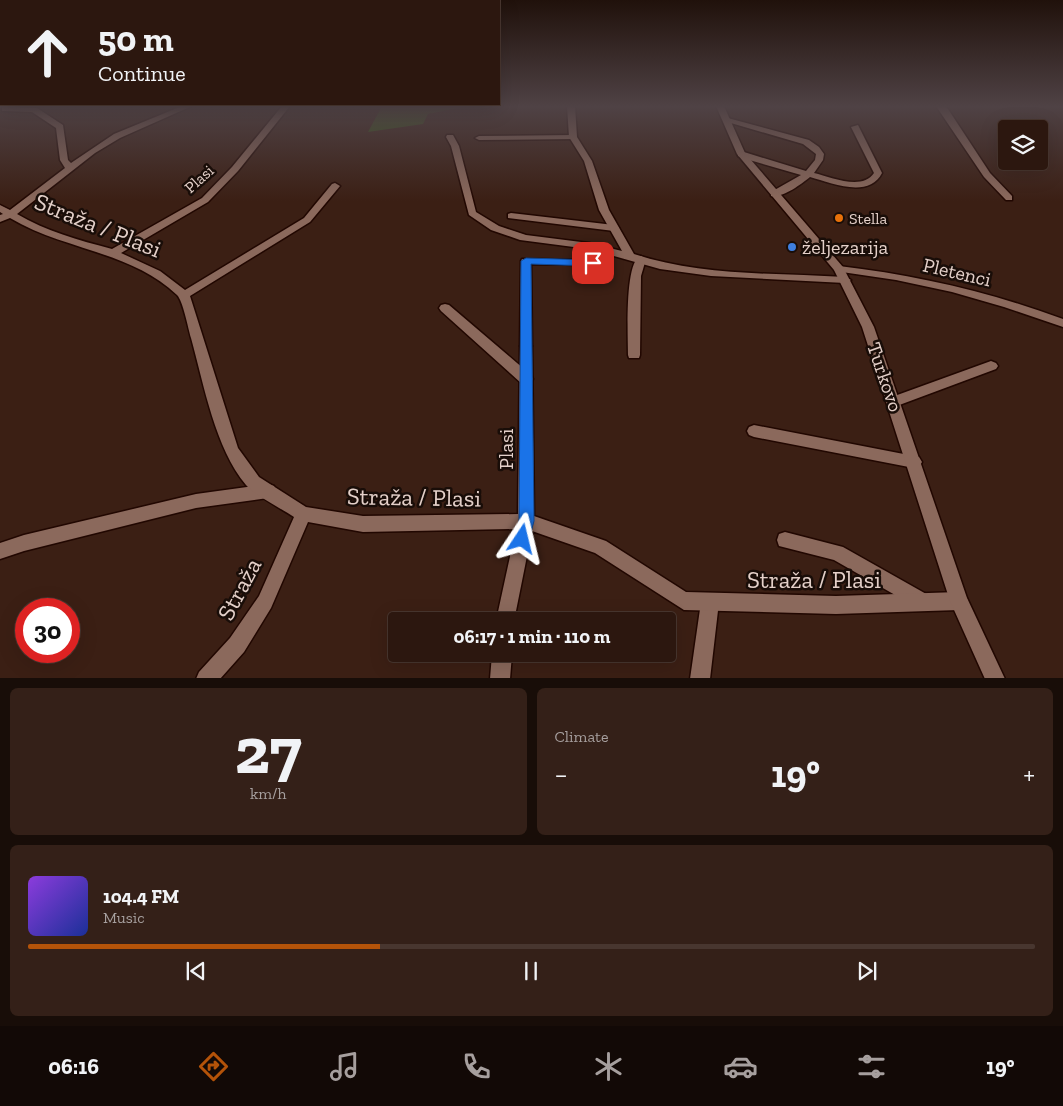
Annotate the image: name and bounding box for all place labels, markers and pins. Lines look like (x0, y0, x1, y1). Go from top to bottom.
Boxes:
place label: Stella (849, 209, 887, 228)
marker: Stella (833, 212, 845, 224)
place label: željezarija (802, 235, 888, 259)
marker: željezarija (786, 241, 798, 253)
pin (572, 242, 614, 284)

